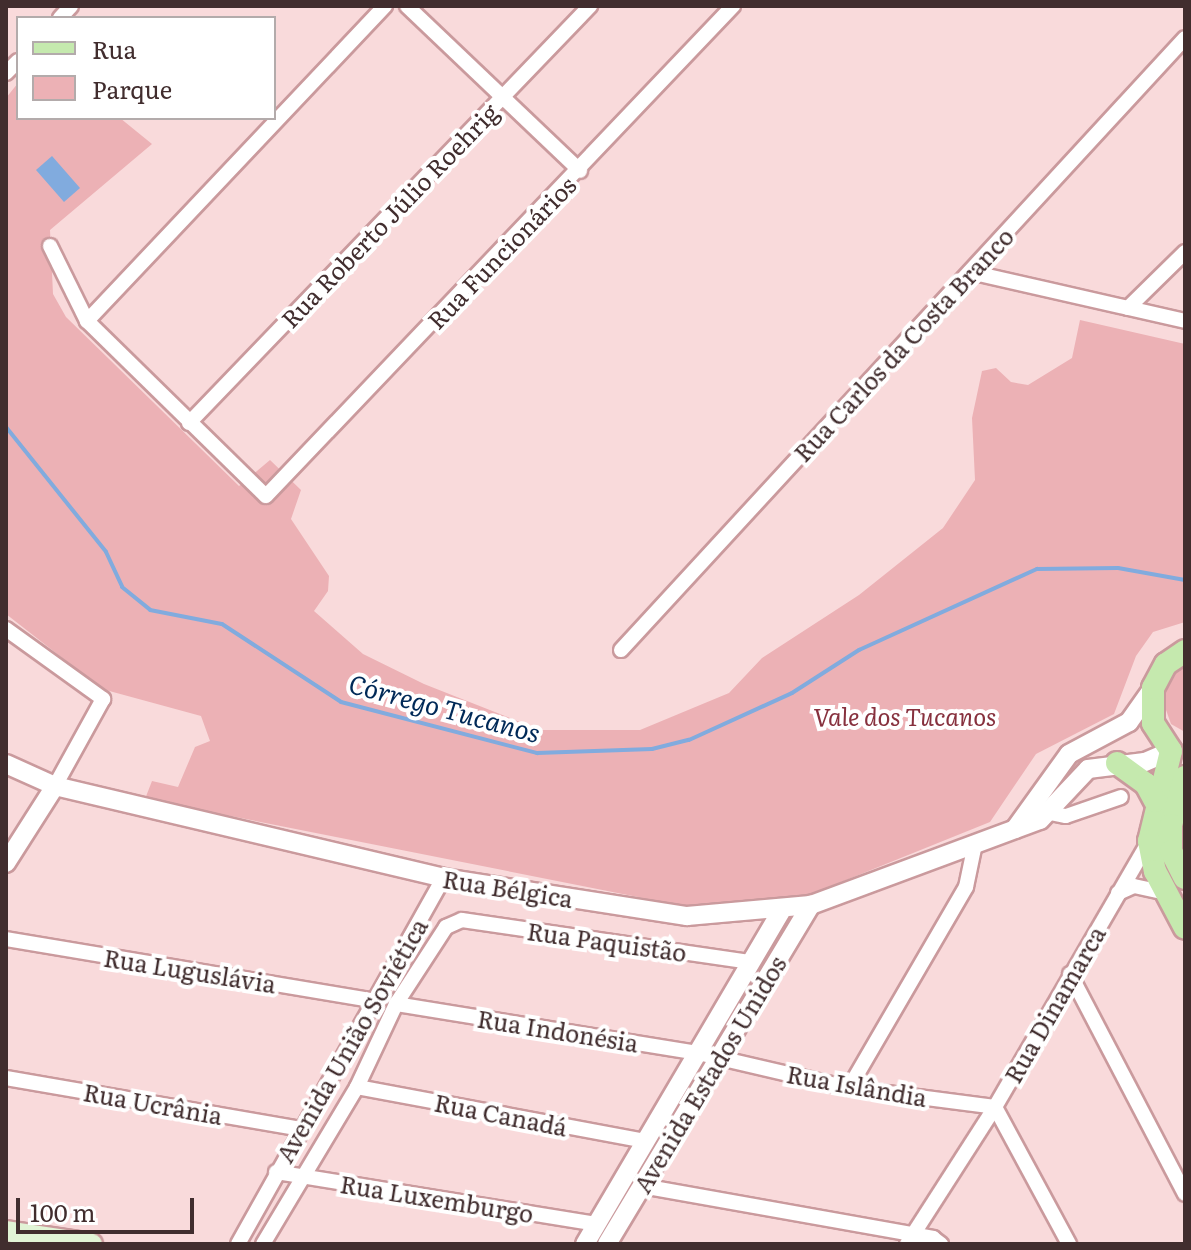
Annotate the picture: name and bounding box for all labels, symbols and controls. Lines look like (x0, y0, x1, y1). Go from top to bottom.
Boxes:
legend (16, 16, 276, 120)
text: Rua (92, 31, 136, 66)
text: Parque (92, 71, 172, 106)
street label: Rua Roberto Júlio Roehrig (274, 97, 504, 333)
street label: Rua Funcionários (421, 170, 581, 334)
street label: Rua Carlos da Costa Branco (787, 221, 1019, 467)
water label: Córrego Tucanos (346, 666, 544, 748)
park label: Vale dos Tucanos (814, 702, 996, 730)
street label: Rua Bélgica (441, 863, 575, 913)
street label: Avenida União Soviética (269, 913, 433, 1167)
street label: Rua Paquistão (525, 916, 689, 966)
street label: Rua Dinamarca (997, 920, 1111, 1088)
street label: Rua Luguslávia (102, 942, 278, 998)
street label: Avenida Estados Unidos (627, 950, 791, 1198)
street label: Rua Indonésia (475, 1003, 641, 1057)
street label: Rua Islândia (785, 1058, 929, 1112)
street label: Rua Ucrânia (81, 1077, 225, 1129)
street label: Rua Canadá (432, 1087, 570, 1141)
street label: Rua Luxemburgo (338, 1169, 536, 1227)
scale bar (20, 1182, 198, 1232)
text: 100 m (30, 1194, 96, 1229)

